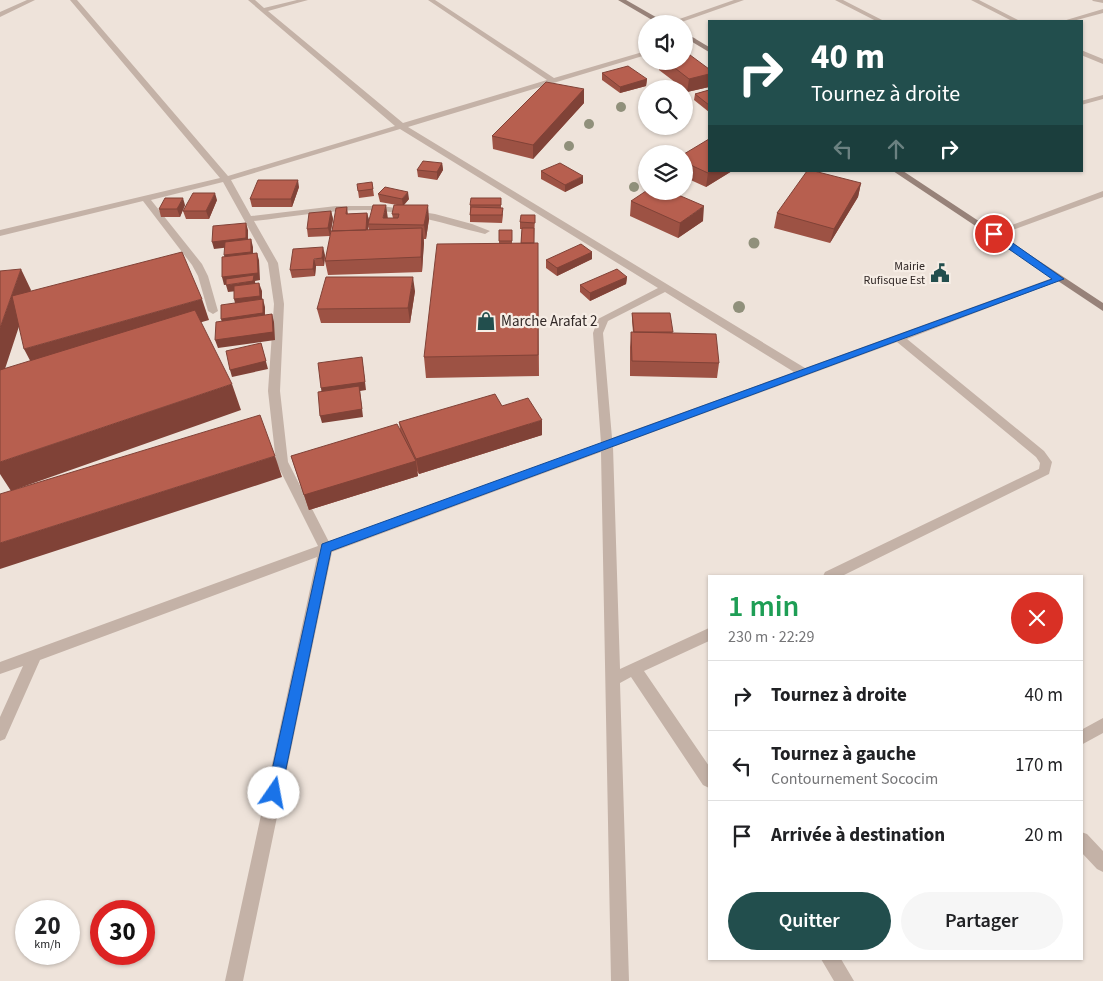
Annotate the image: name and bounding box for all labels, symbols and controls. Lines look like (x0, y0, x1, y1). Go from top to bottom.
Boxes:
map controls (638, 15, 693, 200)
button: sound (638, 15, 693, 70)
text: 40 m (811, 32, 885, 82)
icon: right (728, 40, 793, 105)
text: Tournez à droite (811, 78, 960, 110)
button: search (638, 80, 693, 135)
icon: left (829, 135, 857, 163)
icon: ahead (882, 135, 910, 163)
icon: right (935, 135, 963, 163)
button: layers (638, 145, 693, 200)
pin (973, 213, 1015, 255)
icon: arrive (980, 220, 1008, 248)
place label: Mairie Rufisque Est (863, 258, 925, 289)
public building icon: Mairie Rufisque Est (929, 262, 951, 284)
shop icon: Marche Arafat 2 (475, 310, 497, 332)
place label: Marche Arafat 2 (501, 311, 597, 332)
text: 1 min (728, 585, 799, 628)
button: close (1011, 592, 1063, 644)
text: 230 m · 22:29 (728, 626, 815, 648)
icon: right (728, 682, 756, 710)
text: Tournez à droite (771, 682, 907, 709)
text: 40 m (1025, 682, 1063, 709)
text: Tournez à gauche (771, 741, 916, 768)
icon: left (728, 752, 756, 780)
text: 170 m (1015, 752, 1063, 779)
position arrow (247, 766, 299, 818)
text: Contournement Sococim (771, 768, 938, 790)
icon: arrive (728, 822, 756, 850)
text: Arrivée à destination (771, 822, 945, 849)
text: 20 m (1025, 822, 1063, 849)
button: Quitter (728, 892, 891, 950)
button: Partager (901, 892, 1063, 950)
speed limit sign: 30 (90, 900, 155, 965)
text: 20 (34, 908, 61, 944)
text: km/h (34, 936, 61, 953)

